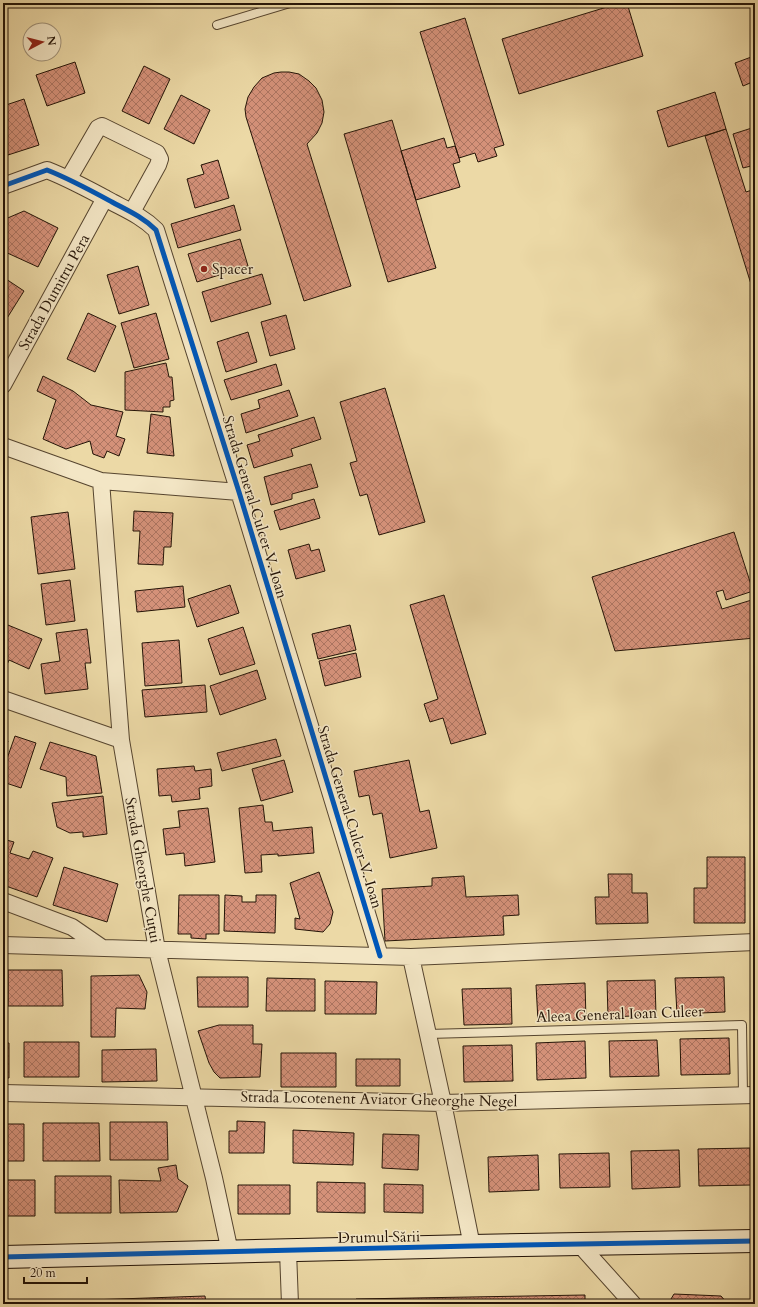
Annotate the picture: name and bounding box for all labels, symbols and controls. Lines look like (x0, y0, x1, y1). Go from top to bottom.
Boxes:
north arrow (22, 22, 62, 62)
text: N (43, 35, 60, 47)
street label: Strada Dumitru Pera (14, 230, 95, 354)
place label: Spacer (212, 259, 254, 279)
marker: Spacer (199, 264, 209, 274)
street label: Strada General Culcer V. Ioan (218, 413, 293, 601)
street label: Strada General Culcer V. Ioan (313, 723, 388, 911)
street label: Strada Gheorghe Cuțui (120, 796, 166, 944)
street label: Aleea General Ioan Culcer (536, 1001, 704, 1027)
street label: Strada Locotenent Aviator Gheorghe Negel (240, 1087, 518, 1111)
street label: Drumul Sării (338, 1226, 420, 1248)
scale bar (24, 1259, 87, 1285)
text: 20 m (30, 1265, 57, 1281)

